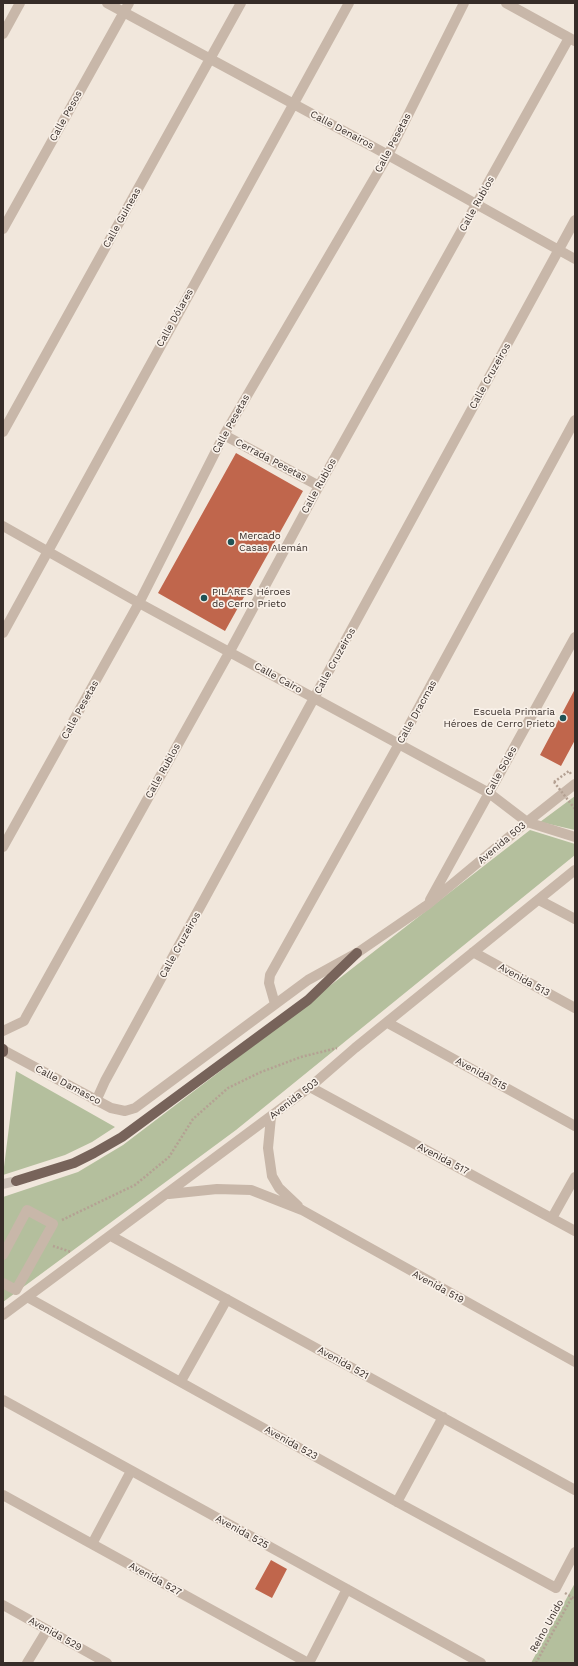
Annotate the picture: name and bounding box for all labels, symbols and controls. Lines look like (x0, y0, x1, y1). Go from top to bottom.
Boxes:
street label: Calle Pesos (47, 89, 85, 143)
street label: Calle Denairos (308, 108, 376, 152)
street label: Calle Pesetas (372, 111, 414, 175)
street label: Calle Rublos (457, 174, 497, 234)
street label: Calle Guineas (101, 186, 143, 250)
street label: Calle Dólares (154, 287, 196, 349)
street label: Calle Cruzeiros (467, 341, 513, 411)
street label: Calle Pesetas (210, 392, 252, 456)
street label: Cerrada Pesetas (233, 436, 309, 484)
street label: Calle Rublos (299, 456, 339, 516)
place label: Mercado Casas Alemán (239, 530, 308, 554)
marker: Mercado Casas Alemán (226, 537, 236, 547)
place label: PILARES Héroes de Cerro Prieto (212, 586, 290, 610)
marker: PILARES Héroes de Cerro Prieto (199, 593, 209, 603)
street label: Calle Cruzeiros (312, 626, 358, 696)
street label: Calle Cairo (252, 660, 304, 696)
street label: Calle Pesetas (59, 678, 101, 742)
street label: Calle Dracmas (395, 678, 439, 746)
place label: Escuela Primaria Héroes de Cerro Prieto (443, 706, 555, 730)
marker: Escuela Primaria Héroes de Cerro Prieto (558, 713, 568, 723)
street label: Calle Rublos (143, 741, 183, 801)
street label: Calle Soles (483, 744, 519, 798)
street label: Avenida 503 (476, 819, 528, 867)
street label: Calle Cruzeiros (157, 910, 203, 980)
street label: Avenida 513 (496, 961, 552, 999)
street label: Avenida 515 (453, 1055, 509, 1093)
street label: Calle Damasco (33, 1063, 103, 1107)
street label: Avenida 503 (267, 1076, 321, 1122)
street label: Avenida 517 (415, 1140, 471, 1178)
street label: Avenida 519 (410, 1268, 466, 1306)
street label: Avenida 521 (315, 1344, 371, 1382)
street label: Avenida 523 (262, 1423, 320, 1463)
street label: Avenida 525 (213, 1512, 271, 1552)
street label: Avenida 527 (127, 1560, 183, 1598)
street label: Reino Unido (528, 1597, 566, 1655)
street label: Avenida 529 (26, 1614, 84, 1654)

